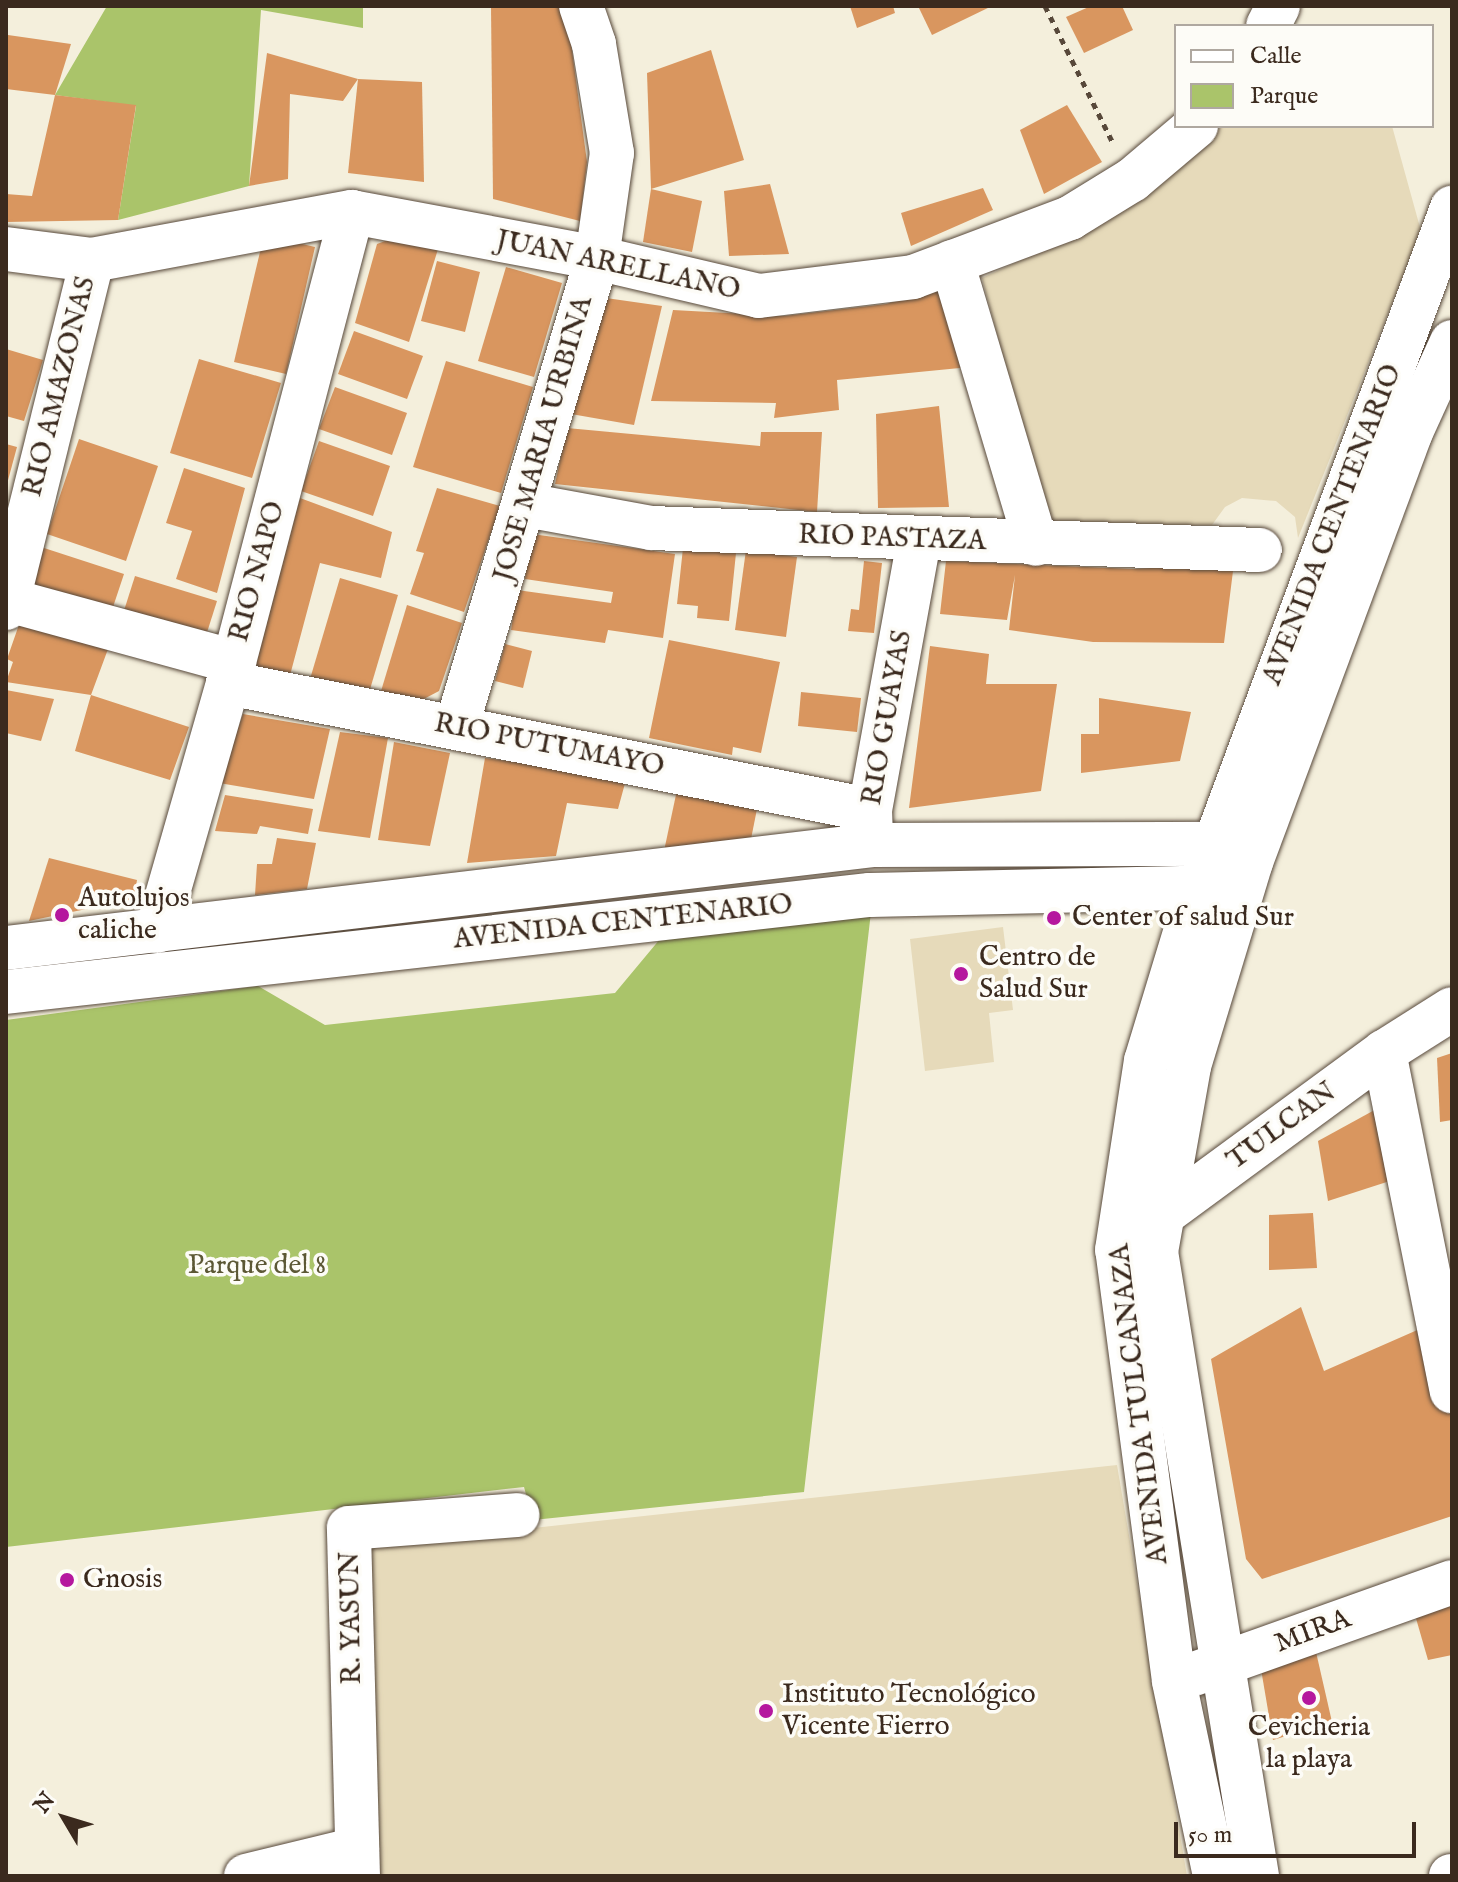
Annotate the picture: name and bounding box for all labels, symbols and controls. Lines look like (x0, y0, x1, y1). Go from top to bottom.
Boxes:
legend (1174, 24, 1434, 128)
text: Calle (1250, 41, 1302, 72)
text: Parque (1250, 81, 1318, 112)
street label: JUAN ARELLANO (493, 224, 743, 308)
street label: RIO AMAZONAS (16, 273, 104, 501)
street label: JOSE MARIA URBINA (487, 292, 601, 586)
street label: AVENIDA CENTENARIO (1256, 360, 1410, 690)
street label: RIO NAPO (223, 498, 293, 646)
street label: RIO PASTAZA (797, 519, 987, 559)
street label: RIO GUAYAS (856, 628, 920, 808)
street label: RIO PUTUMAYO (431, 707, 667, 785)
place label: Autolujos caliche (78, 882, 190, 948)
street label: AVENIDA CENTENARIO (452, 888, 794, 958)
place label: Center of salud Sur (1072, 901, 1294, 935)
marker: Autolujos caliche (53, 906, 71, 924)
marker: Center of salud Sur (1043, 907, 1065, 929)
place label: Centro de Salud Sur (979, 941, 1096, 1007)
marker: Centro de Salud Sur (950, 963, 972, 985)
street label: TULCAN (1221, 1076, 1343, 1178)
street label: AVENIDA TULCANAZA (1104, 1242, 1176, 1566)
park label: Parque del 8 (188, 1249, 326, 1283)
street label: R. YASUN (334, 1551, 370, 1685)
place label: Gnosis (83, 1563, 162, 1597)
marker: Gnosis (58, 1571, 76, 1589)
street label: MIRA (1270, 1603, 1356, 1661)
place label: Instituto Tecnológico Vicente Fierro (782, 1678, 1036, 1744)
marker: Cevicheria la playa (1300, 1689, 1318, 1707)
marker: Instituto Tecnológico Vicente Fierro (757, 1702, 775, 1720)
place label: Cevicheria la playa (1248, 1711, 1370, 1777)
north arrow (24, 1778, 104, 1858)
text: N (28, 1787, 62, 1819)
scale bar (1178, 1806, 1420, 1856)
text: 50 m (1188, 1820, 1232, 1851)

